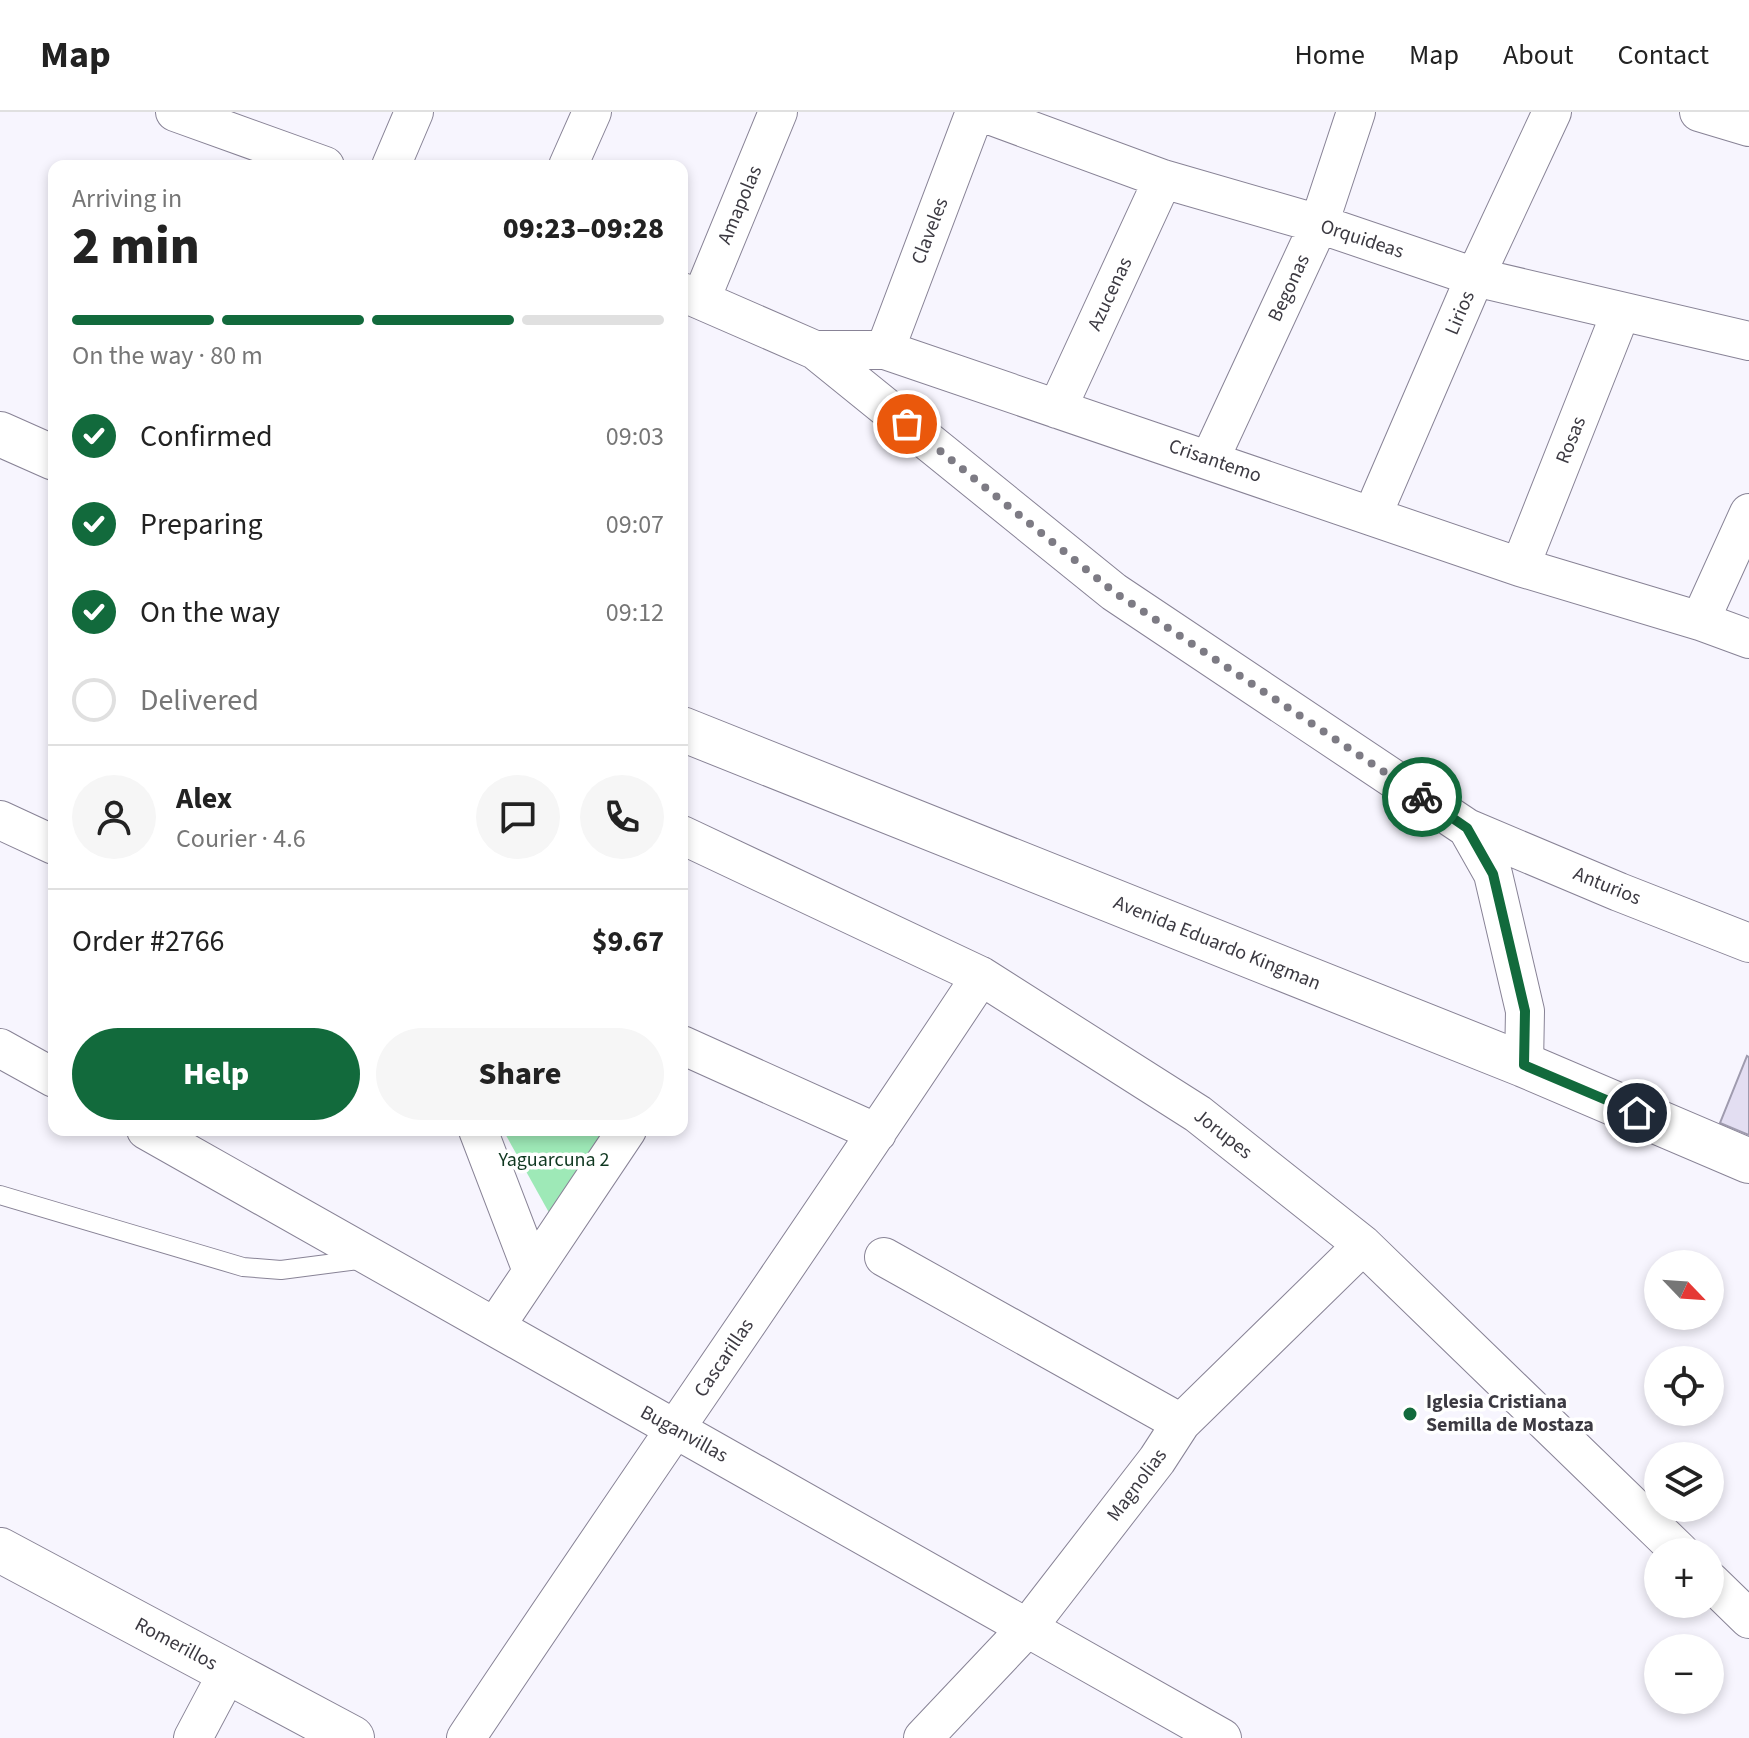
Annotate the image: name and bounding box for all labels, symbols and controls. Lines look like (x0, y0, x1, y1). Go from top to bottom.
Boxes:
text: Map (40, 28, 111, 82)
text: Home (1294, 35, 1365, 75)
text: Map (1409, 35, 1459, 75)
text: About (1503, 35, 1574, 75)
text: Contact (1618, 35, 1709, 75)
street label: Amapolas (711, 161, 769, 249)
text: Arriving in (72, 180, 182, 217)
street label: Claveles (905, 194, 955, 268)
text: 09:23–09:28 (503, 207, 664, 250)
text: 2 min (72, 210, 200, 284)
street label: Orquideas (1317, 212, 1407, 266)
street label: Begonas (1261, 250, 1317, 326)
street label: Azucenas (1081, 253, 1139, 335)
street label: Lirios (1438, 287, 1482, 339)
text: On the way · 80 m (72, 337, 263, 374)
pin (873, 390, 941, 458)
icon: bag (885, 402, 929, 446)
street label: Rosas (1549, 412, 1593, 468)
icon: check (72, 414, 116, 458)
text: Confirmed (140, 415, 273, 458)
text: 09:03 (606, 418, 664, 455)
street label: Crisantemo (1165, 432, 1265, 490)
icon: check (72, 502, 116, 546)
text: Preparing (140, 503, 263, 546)
text: 09:07 (606, 506, 664, 543)
icon: check (72, 590, 116, 634)
text: On the way (140, 591, 280, 634)
text: 09:12 (606, 594, 664, 631)
text: Delivered (140, 679, 259, 722)
courier (1382, 757, 1462, 837)
button: person (72, 775, 156, 859)
button: chat (476, 775, 560, 859)
button: phone (580, 775, 664, 859)
icon: bike (1400, 775, 1444, 819)
text: Alex (176, 777, 232, 820)
text: Courier · 4.6 (176, 820, 306, 857)
street label: Anturios (1569, 860, 1645, 912)
street label: Avenida Eduardo Kingman (1109, 889, 1325, 997)
text: Order #2766 (72, 920, 225, 963)
text: $9.67 (592, 920, 664, 963)
button: Help (72, 1028, 360, 1120)
button: Share (376, 1028, 664, 1120)
pin (1603, 1079, 1671, 1147)
icon: home (1615, 1091, 1659, 1135)
street label: Jorupes (1188, 1102, 1258, 1166)
park label: Yaguarcuna 2 (498, 1146, 610, 1174)
north arrow (1644, 1250, 1724, 1330)
map controls (1644, 1250, 1724, 1714)
street label: Cascarillas (687, 1313, 761, 1403)
button: locate (1644, 1346, 1724, 1426)
place label: Iglesia Cristiana Semilla de Mostaza (1426, 1388, 1594, 1439)
street label: Buganvillas (635, 1398, 733, 1470)
marker: Iglesia Cristiana Semilla de Mostaza (1401, 1405, 1419, 1423)
button: layers (1644, 1442, 1724, 1522)
street label: Magnolias (1100, 1443, 1174, 1527)
button: + (1644, 1538, 1724, 1618)
street label: Romerillos (130, 1611, 222, 1677)
button: − (1644, 1634, 1724, 1714)

